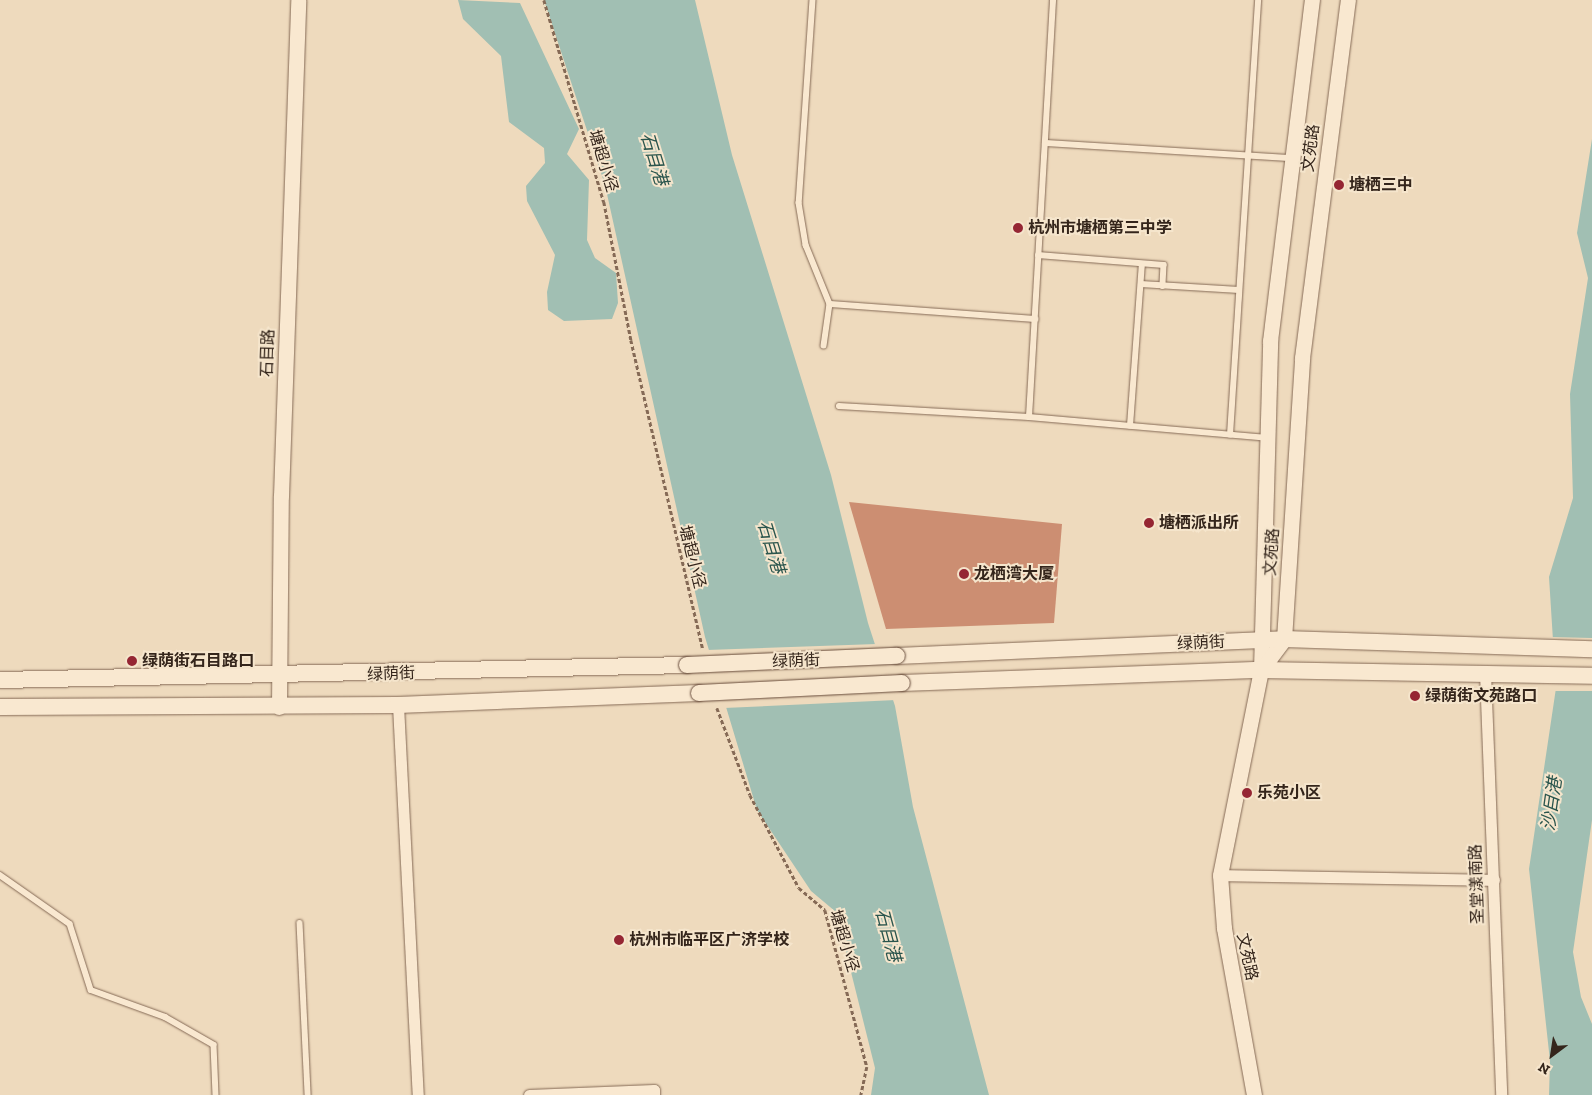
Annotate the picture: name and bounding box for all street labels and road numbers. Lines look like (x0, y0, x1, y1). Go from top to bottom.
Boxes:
street label: 文苑路 (1299, 123, 1323, 173)
street label: 塘超小径 (584, 128, 622, 194)
street label: 石目路 (258, 329, 278, 377)
street label: 塘超小径 (675, 524, 709, 590)
street label: 文苑路 (1261, 527, 1283, 577)
street label: 绿荫街 (1177, 632, 1225, 654)
street label: 绿荫街 (772, 651, 820, 671)
street label: 绿荫街 (367, 664, 415, 684)
street label: 圣堂漾南路 (1466, 844, 1488, 924)
street label: 塘超小径 (825, 908, 863, 974)
street label: 文苑路 (1233, 932, 1261, 982)

